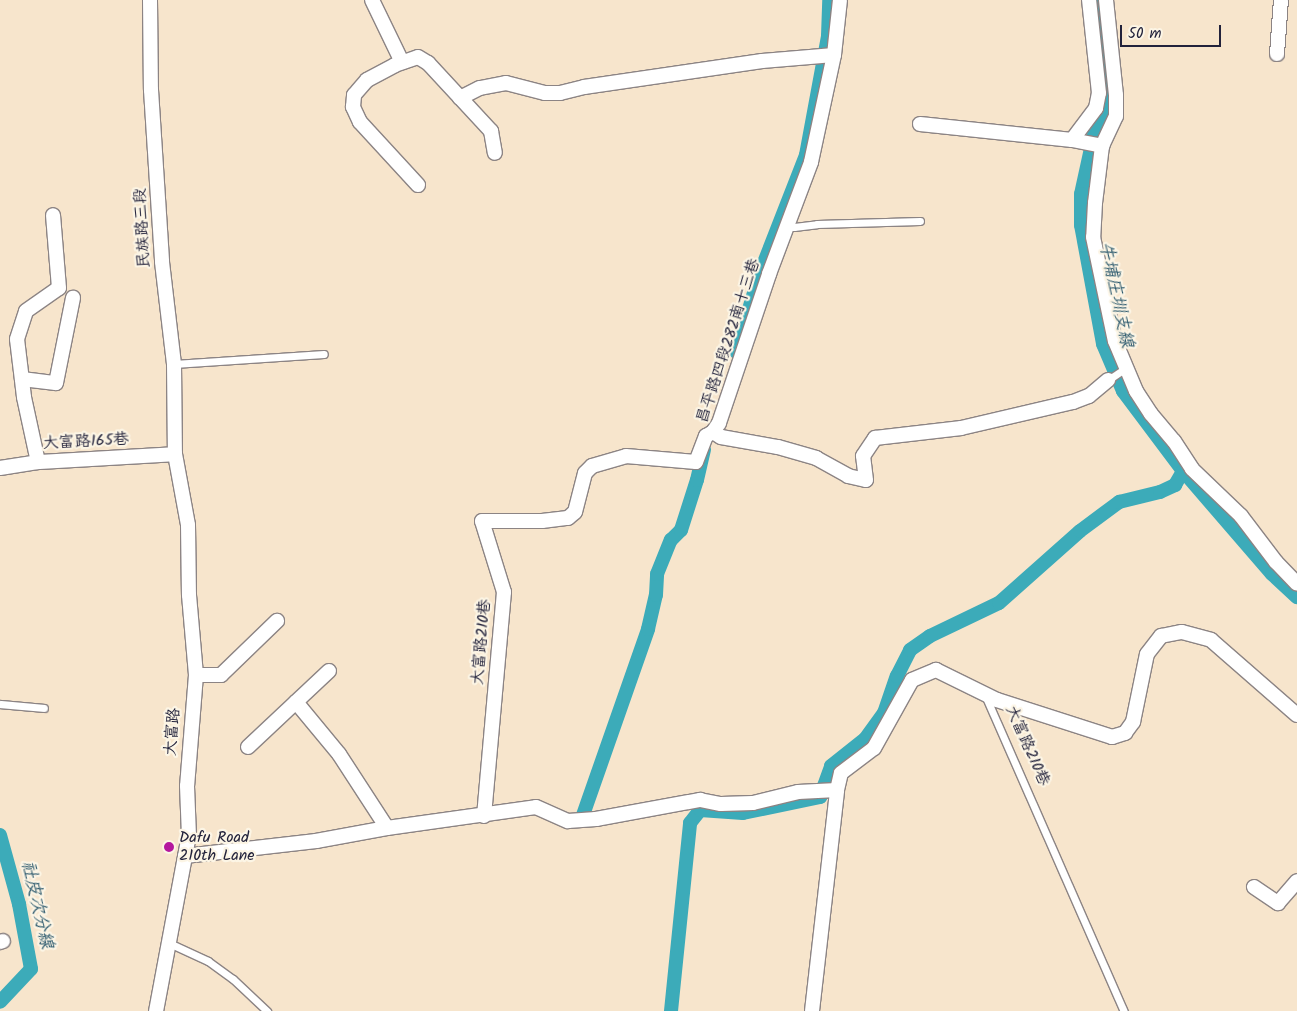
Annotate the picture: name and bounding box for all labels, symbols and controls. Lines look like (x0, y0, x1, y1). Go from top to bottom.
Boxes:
scale bar (1122, 15, 1223, 47)
text: 50 m (1128, 22, 1162, 46)
street label: 民族路三段 (131, 188, 155, 268)
water label: 牛埔庄圳支線 (1093, 240, 1137, 350)
street label: 昌平路四段282南十三巷 (693, 256, 765, 426)
street label: 大富路165巷 (42, 430, 130, 454)
street label: 大富路210巷 (469, 598, 495, 686)
street label: 大富路210巷 (1001, 703, 1053, 789)
street label: 大富路 (161, 707, 185, 757)
place label: Dafu Road 210th Lane (179, 828, 254, 866)
marker: Dafu Road 210th Lane (163, 841, 175, 853)
water label: 社皮次分線 (15, 859, 57, 951)

